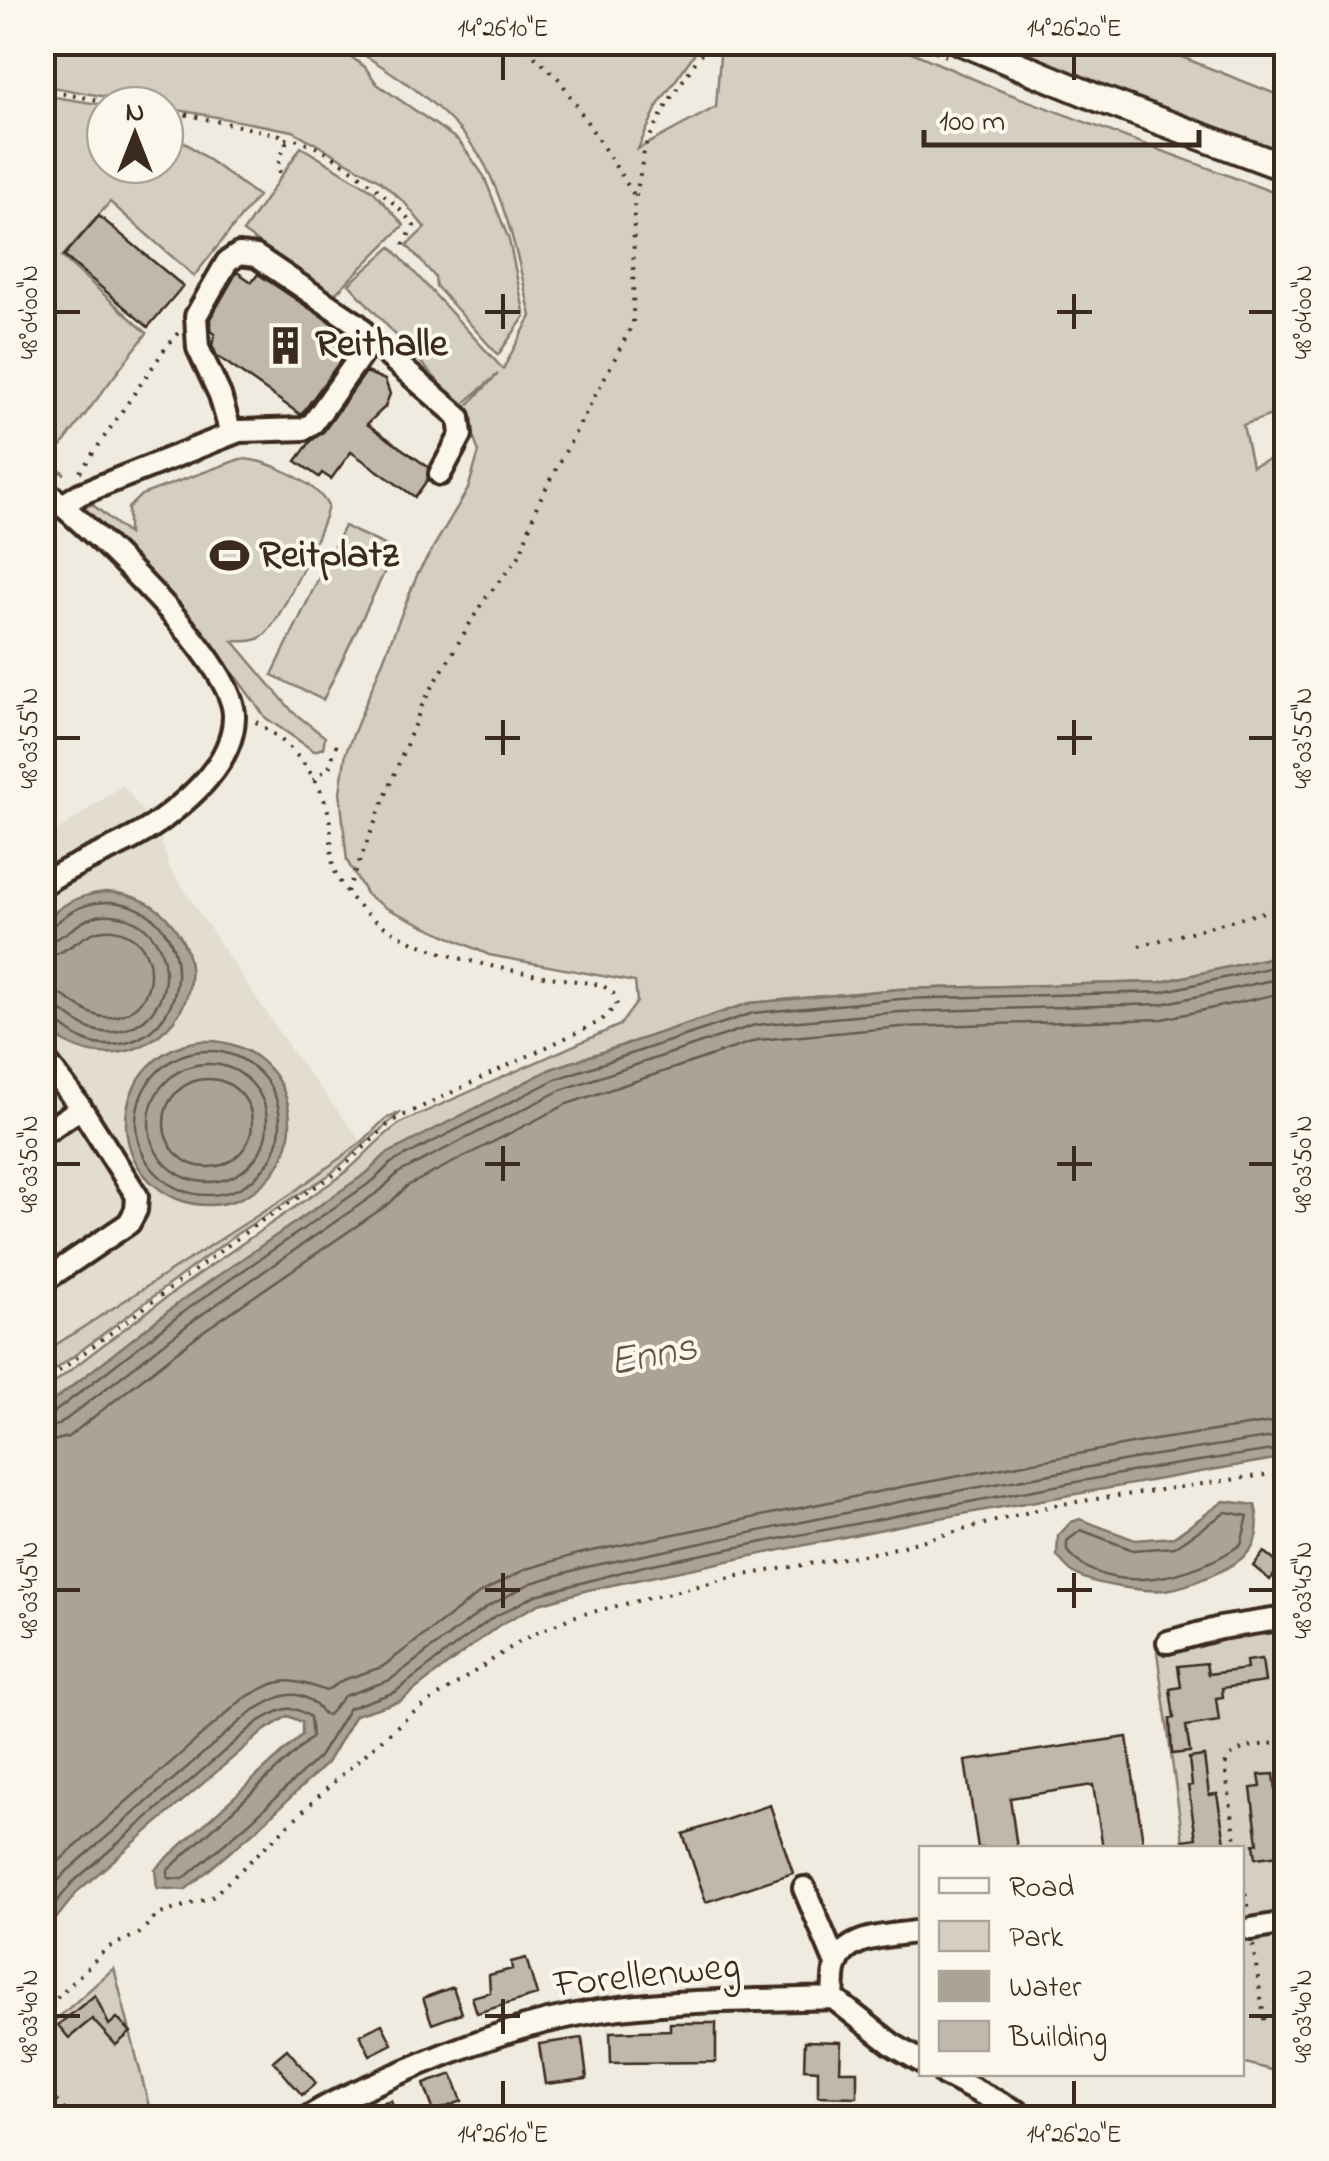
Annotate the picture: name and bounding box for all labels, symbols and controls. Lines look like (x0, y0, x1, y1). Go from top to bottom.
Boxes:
text: 14°26'10"E (458, 12, 548, 48)
text: 14°26'20"E (1026, 12, 1122, 48)
north arrow (85, 85, 185, 185)
scale bar (924, 85, 1199, 147)
text: N (126, 93, 144, 134)
text: 100 m (939, 101, 1005, 145)
text: 48°04'00"N (13, 265, 49, 359)
text: 48°04'00"N (1287, 265, 1323, 359)
place label: Reithalle (315, 316, 449, 375)
building icon: Reithalle (264, 324, 306, 366)
place label: Reitplatz (259, 527, 400, 586)
sports icon: Reitplatz (208, 535, 250, 577)
text: 48°03'55"N (13, 687, 49, 789)
text: 48°03'55"N (1287, 687, 1323, 789)
text: 48°03'50"N (13, 1115, 49, 1213)
text: 48°03'50"N (1287, 1115, 1323, 1213)
water label: Enns (604, 1318, 703, 1394)
text: 48°03'45"N (13, 1541, 49, 1639)
text: 48°03'45"N (1287, 1541, 1323, 1639)
legend (919, 1846, 1244, 2076)
text: Road (1009, 1867, 1074, 1911)
text: Park (1009, 1917, 1064, 1961)
street label: Forellenweg (550, 1938, 743, 2016)
text: Water (1009, 1967, 1082, 2011)
text: 48°03'40"N (13, 1969, 49, 2063)
text: 48°03'40"N (1287, 1969, 1323, 2063)
text: Building (1008, 2017, 1107, 2061)
text: 14°26'10"E (458, 2118, 548, 2154)
text: 14°26'20"E (1026, 2118, 1122, 2154)

